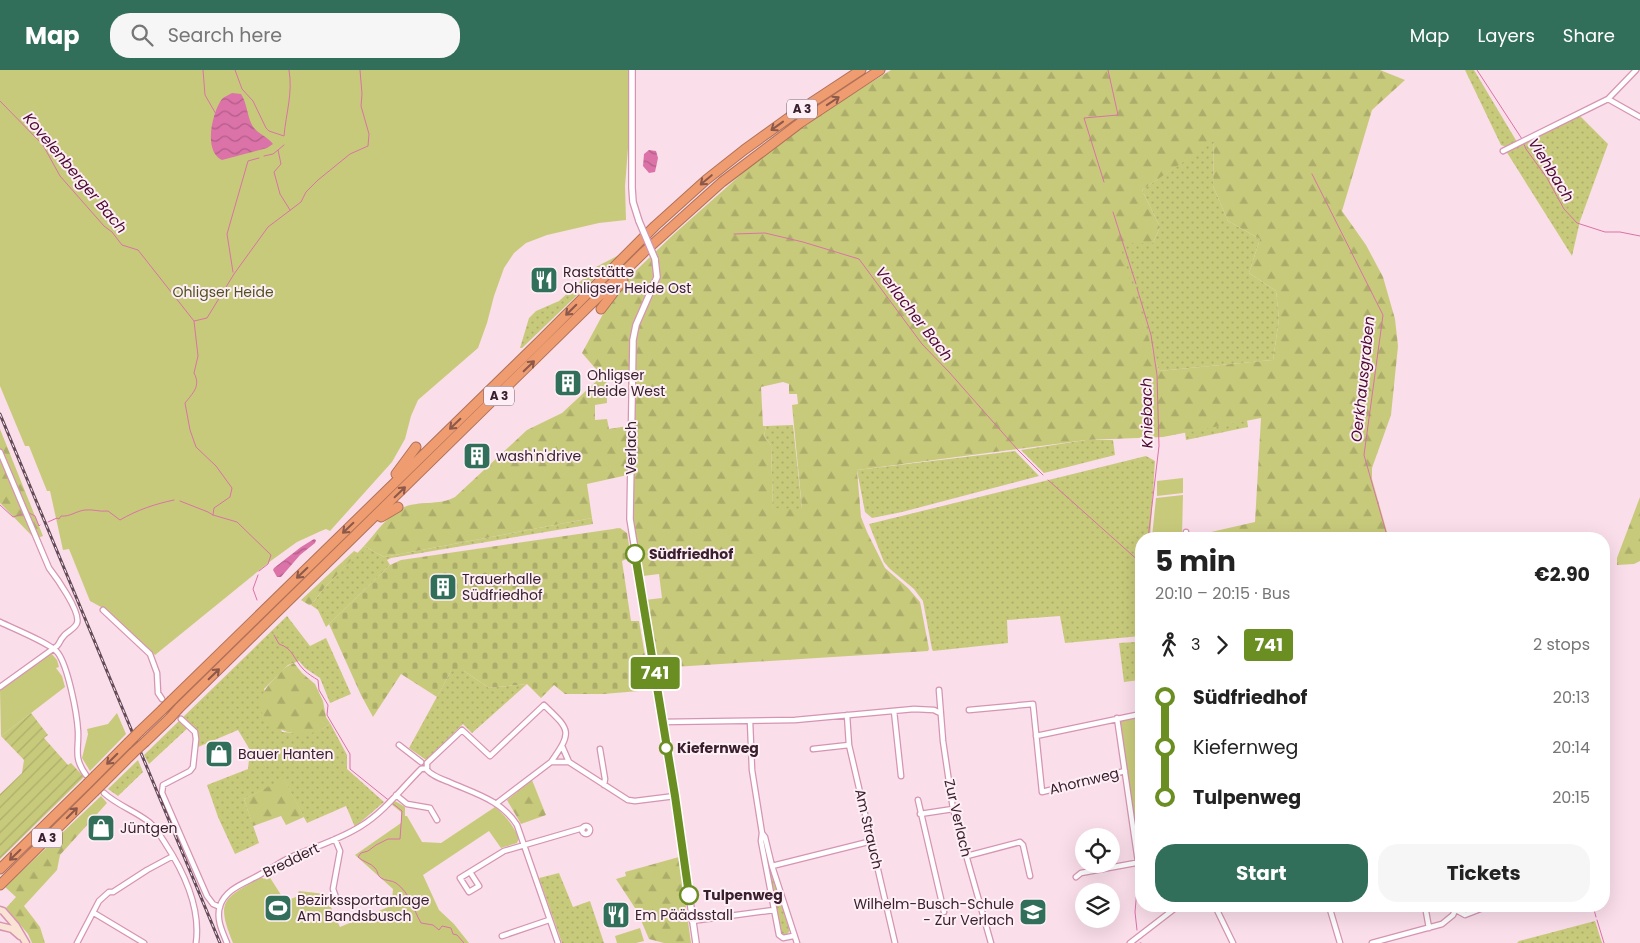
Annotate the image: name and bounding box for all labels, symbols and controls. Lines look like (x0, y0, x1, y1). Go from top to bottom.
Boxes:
search box (110, 13, 460, 58)
text: Map (25, 19, 80, 52)
icon: search (128, 21, 156, 49)
text: Search here (168, 22, 282, 49)
text: Map (1410, 23, 1450, 48)
text: Layers (1478, 23, 1535, 48)
text: Share (1563, 23, 1615, 48)
one-way arrow (825, 96, 839, 106)
road number: A 3 (787, 100, 817, 118)
water label: Kovelenberger Bach (19, 108, 132, 237)
one-way arrow (770, 121, 784, 131)
water label: Viehbach (1524, 134, 1579, 206)
one-way arrow (700, 175, 713, 186)
place label: Raststätte Ohligser Heide Ost (563, 262, 691, 298)
water label: Verlacher Bach (871, 262, 958, 365)
restaurant icon: Raststätte Ohligser Heide Ost (529, 265, 559, 295)
park label: Ohligser Heide (172, 282, 274, 302)
one-way arrow (564, 304, 577, 316)
water label: Oerkhausgraben (1345, 315, 1380, 443)
one-way arrow (523, 360, 536, 372)
place label: Ohligser Heide West (587, 365, 665, 401)
building icon: Ohligser Heide West (553, 368, 583, 398)
water label: Kniebach (1135, 378, 1158, 448)
road number: A 3 (484, 386, 514, 406)
one-way arrow (448, 418, 461, 430)
street label: Verlach (621, 421, 641, 475)
building icon: wash'n'drive (462, 441, 492, 471)
place label: wash'n'drive (496, 446, 582, 466)
one-way arrow (394, 486, 407, 498)
one-way arrow (342, 522, 354, 534)
text: 5 min (1155, 542, 1236, 581)
marker: Südfriedhof (625, 544, 645, 564)
place label: Südfriedhof (649, 544, 733, 564)
text: €2.90 (1535, 561, 1590, 588)
one-way arrow (297, 566, 309, 578)
place label: Trauerhalle Südfriedhof (462, 569, 543, 605)
building icon: Trauerhalle Südfriedhof (428, 572, 458, 602)
text: 20:10 – 20:15 · Bus (1155, 582, 1290, 605)
icon: walk (1155, 631, 1183, 659)
icon: forward (1208, 631, 1236, 659)
text: 741 (1254, 632, 1283, 657)
text: 3 (1191, 633, 1200, 656)
text: 2 stops (1533, 633, 1590, 656)
line badge: 741 (626, 657, 684, 689)
text: 741 (641, 660, 669, 685)
one-way arrow (208, 668, 220, 680)
text: Südfriedhof (1193, 684, 1307, 711)
text: 20:13 (1553, 686, 1590, 709)
text: Kiefernweg (1193, 734, 1298, 761)
text: 20:14 (1552, 736, 1590, 759)
place label: Kiefernweg (677, 738, 759, 758)
shop icon: Bauer Hanten (204, 739, 234, 769)
marker: Kiefernweg (659, 741, 673, 755)
place label: Bauer Hanten (238, 744, 334, 764)
one-way arrow (106, 753, 118, 765)
street label: Ahornweg (1047, 763, 1121, 799)
street label: Zur Verlach (939, 777, 977, 859)
text: Tulpenweg (1193, 784, 1301, 811)
text: 20:15 (1552, 786, 1590, 809)
street label: Am Strauch (850, 787, 888, 871)
one-way arrow (66, 807, 78, 820)
shop icon: Jüntgen (86, 813, 116, 843)
place label: Jüntgen (120, 818, 178, 838)
road number: A 3 (32, 828, 62, 848)
map controls (1075, 828, 1120, 928)
button: locate (1075, 828, 1120, 873)
street label: Breddert (259, 838, 323, 882)
button: Start (1155, 844, 1368, 902)
button: Tickets (1378, 844, 1590, 902)
one-way arrow (8, 849, 21, 861)
button: layers (1075, 883, 1120, 928)
marker: Tulpenweg (679, 885, 699, 905)
place label: Tulpenweg (703, 885, 783, 905)
place label: Bezirkssportanlage Am Bandsbusch (297, 890, 430, 926)
sports icon: Bezirkssportanlage Am Bandsbusch (263, 893, 293, 923)
place label: Wilhelm-Busch-Schule - Zur Verlach (853, 894, 1014, 930)
school or university icon: Wilhelm-Busch-Schule - Zur Verlach (1018, 897, 1048, 927)
restaurant icon: Em Päädsstall (601, 900, 631, 930)
place label: Em Päädsstall (635, 905, 733, 925)

